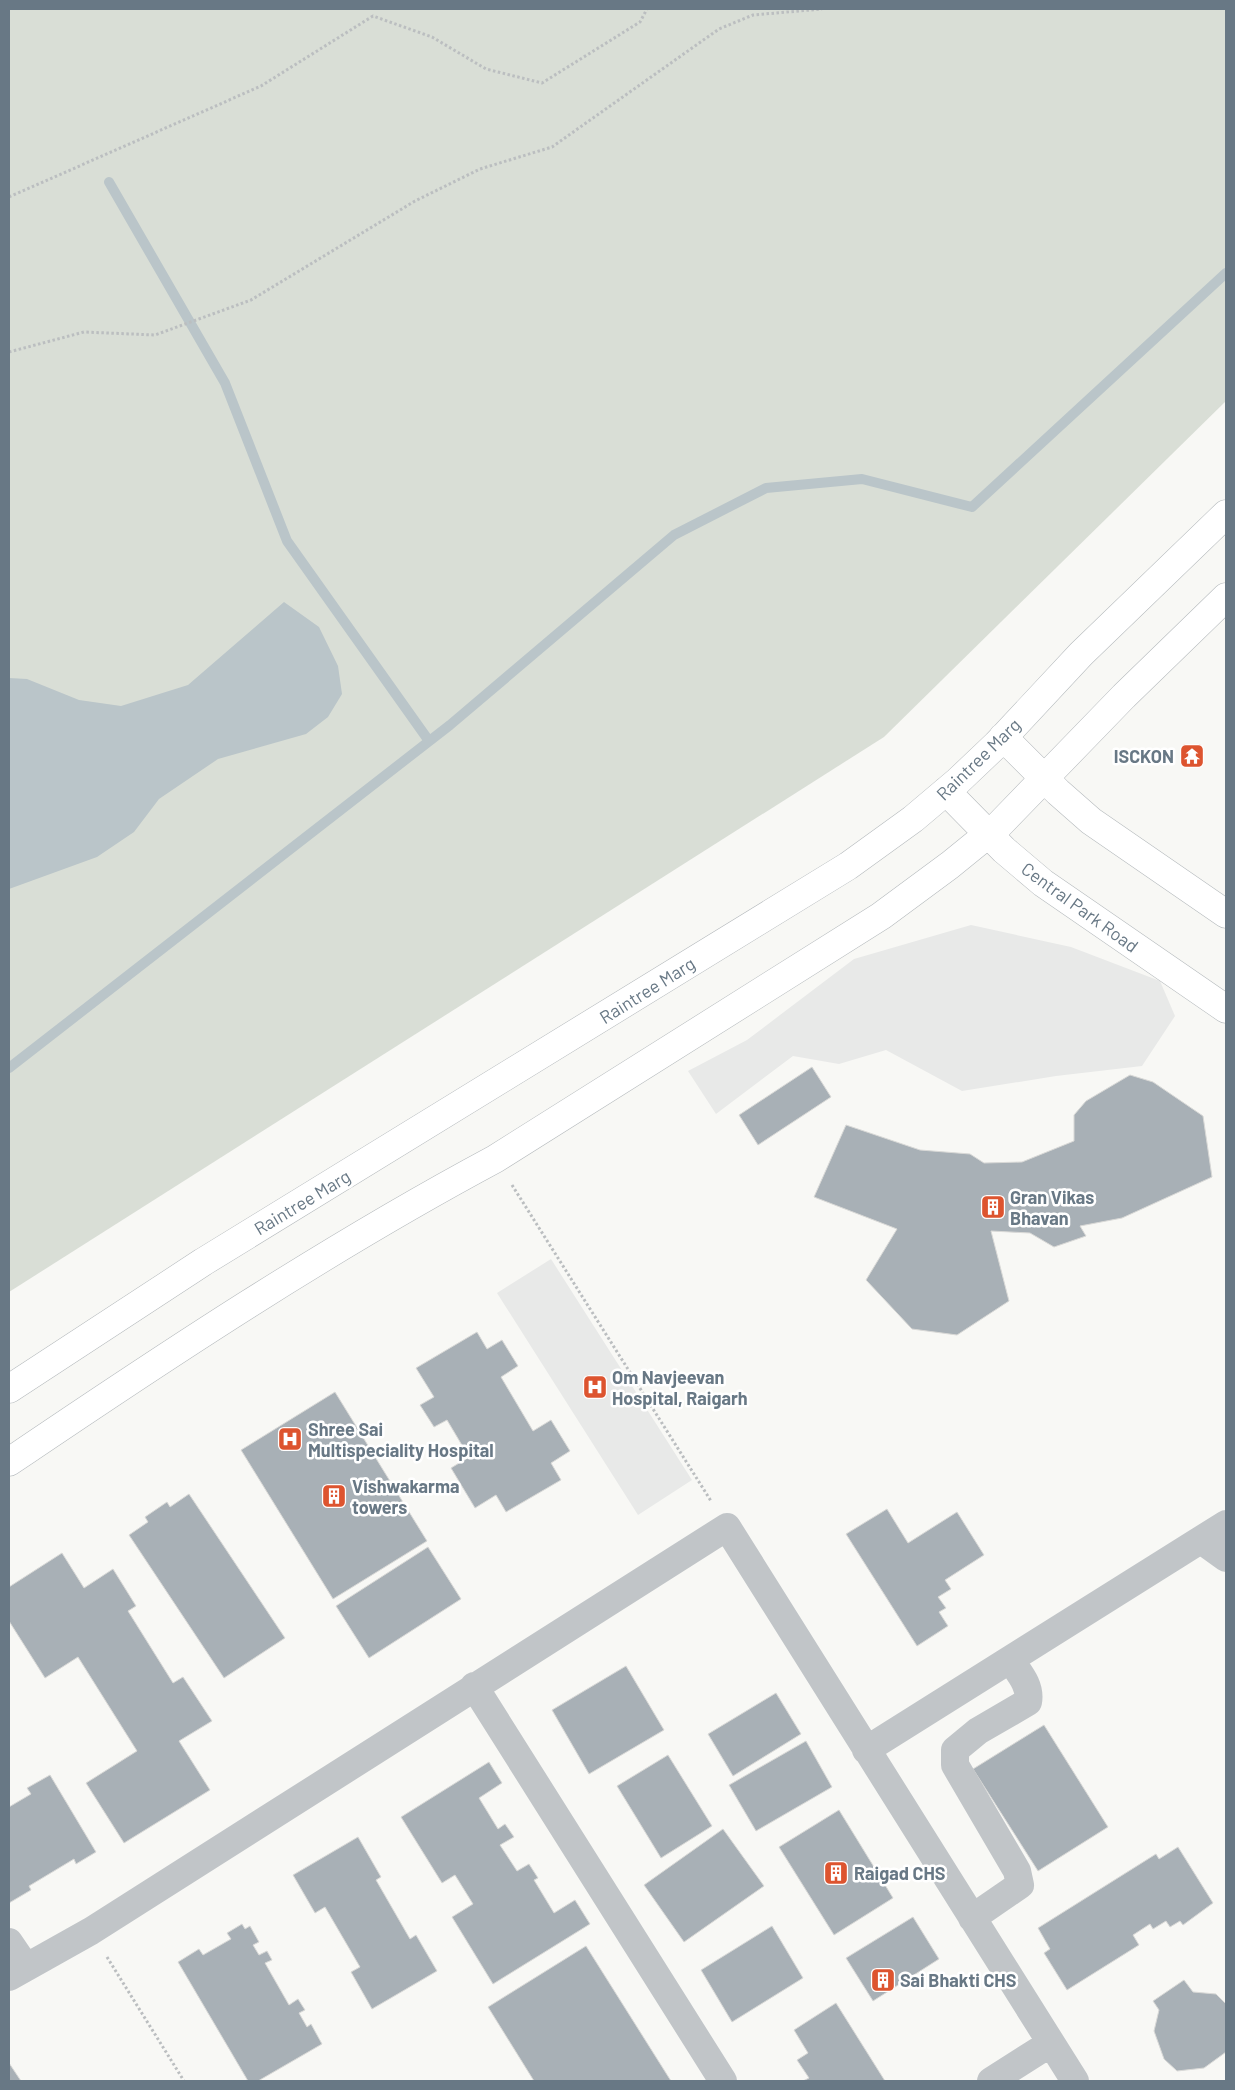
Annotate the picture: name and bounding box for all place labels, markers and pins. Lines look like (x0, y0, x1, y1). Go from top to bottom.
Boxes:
temple icon: ISCKON (1179, 743, 1205, 769)
place label: ISCKON (1114, 745, 1174, 767)
place label: Gran Vikas Bhavan (1010, 1186, 1094, 1229)
building icon: Gran Vikas Bhavan (980, 1194, 1006, 1220)
place label: Om Navjeevan Hospital, Raigarh (612, 1366, 748, 1409)
hospital icon: Om Navjeevan Hospital, Raigarh (582, 1374, 608, 1400)
place label: Shree Sai Multispeciality Hospital (308, 1418, 494, 1461)
hospital icon: Shree Sai Multispeciality Hospital (277, 1426, 303, 1452)
place label: Vishwakarma towers (352, 1475, 460, 1518)
building icon: Vishwakarma towers (321, 1483, 347, 1509)
building icon: Raigad CHS (823, 1860, 849, 1886)
place label: Raigad CHS (854, 1862, 946, 1884)
building icon: Sai Bhakti CHS (870, 1967, 896, 1993)
place label: Sai Bhakti CHS (900, 1969, 1017, 1991)

